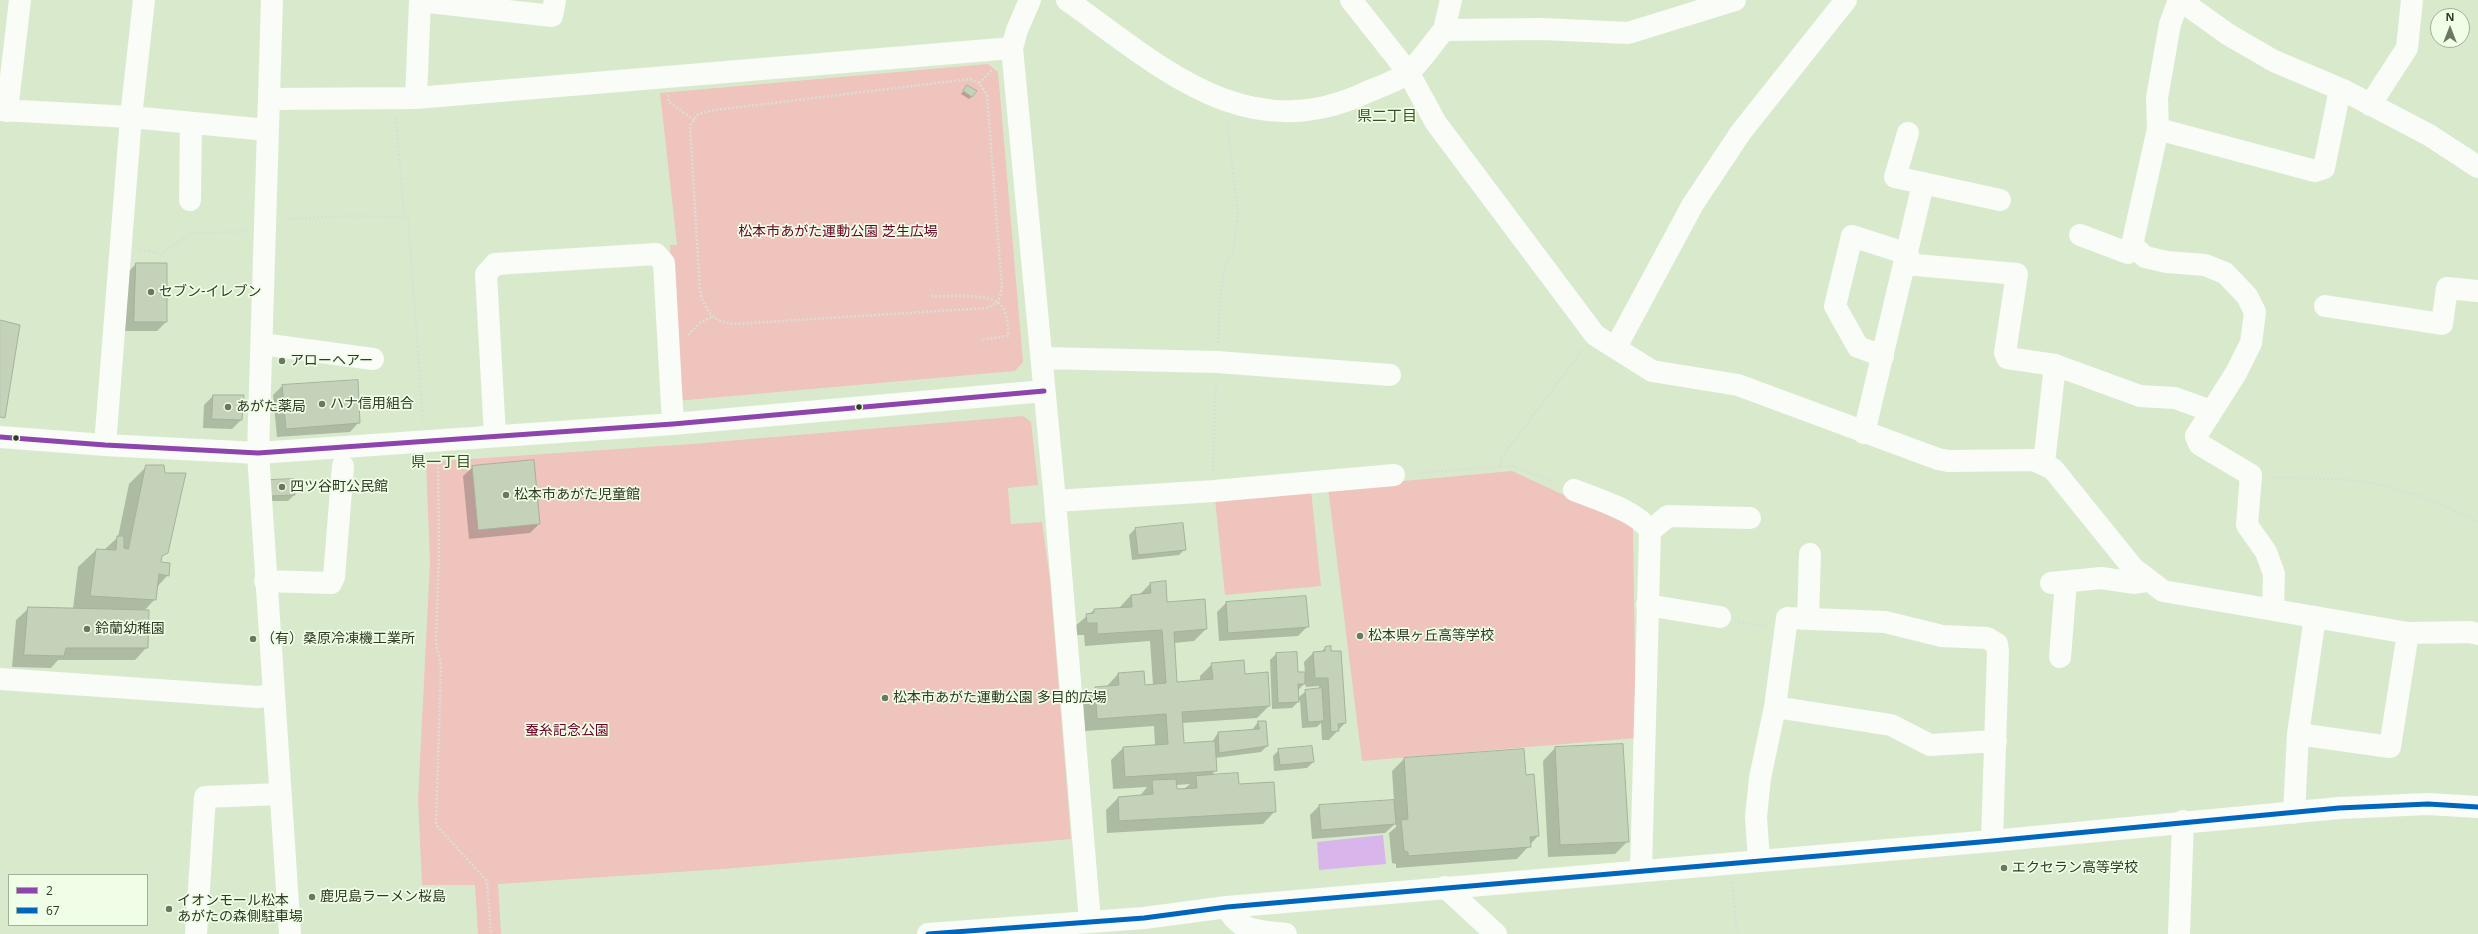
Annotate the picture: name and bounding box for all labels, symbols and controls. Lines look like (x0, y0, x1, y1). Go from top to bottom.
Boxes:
north arrow (2430, 8, 2470, 48)
text: N (2446, 9, 2454, 24)
district label: 県二丁目 (1357, 108, 1417, 126)
park label: 松本市あがた運動公園 芝生広場 (738, 224, 938, 240)
place label: セブン-イレブン (159, 284, 262, 300)
marker: セブン-イレブン (146, 287, 156, 297)
place label: アローヘアー (290, 353, 373, 369)
marker: アローヘアー (277, 356, 287, 366)
place label: ハナ信用組合 (330, 396, 414, 412)
place label: あがた薬局 (236, 399, 306, 415)
marker: ハナ信用組合 (317, 399, 327, 409)
marker: あがた薬局 (223, 402, 233, 412)
unlabelled marker (854, 402, 864, 412)
unlabelled marker (11, 433, 21, 443)
district label: 県一丁目 (411, 454, 471, 472)
place label: 四ツ谷町公民館 (290, 479, 388, 495)
marker: 四ツ谷町公民館 (277, 482, 287, 492)
place label: 松本市あがた児童館 (514, 487, 640, 503)
marker: 松本市あがた児童館 (501, 490, 511, 500)
place label: 鈴蘭幼稚園 (95, 621, 165, 637)
marker: 鈴蘭幼稚園 (82, 624, 92, 634)
place label: 松本県ヶ丘高等学校 (1368, 628, 1494, 644)
place label: （有）桑原冷凍機工業所 (261, 631, 415, 647)
marker: 松本県ヶ丘高等学校 (1355, 631, 1365, 641)
marker: （有）桑原冷凍機工業所 (248, 634, 258, 644)
place label: 松本市あがた運動公園 多目的広場 (893, 690, 1107, 706)
marker: 松本市あがた運動公園 多目的広場 (880, 693, 890, 703)
park label: 蚕糸記念公園 (525, 723, 609, 739)
place label: エクセラン高等学校 (2012, 860, 2138, 876)
marker: エクセラン高等学校 (1999, 863, 2009, 873)
legend (8, 874, 148, 926)
text: 2 (46, 882, 53, 899)
place label: 鹿児島ラーメン桜島 (320, 889, 446, 905)
marker: 鹿児島ラーメン桜島 (307, 892, 317, 902)
place label: イオンモール松本 あがたの森側駐車場 (177, 893, 303, 926)
text: 67 (46, 902, 60, 919)
marker: イオンモール松本 あがたの森側駐車場 (164, 904, 174, 914)

